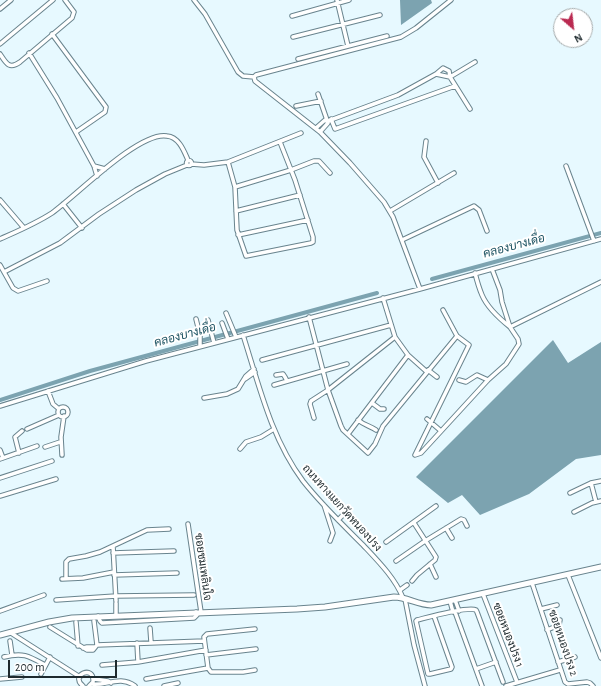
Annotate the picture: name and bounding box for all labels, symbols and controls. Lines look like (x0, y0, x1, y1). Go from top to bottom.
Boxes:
north arrow (553, 8, 593, 48)
text: N (572, 32, 584, 45)
water label: คลองบางเดื่อ (481, 231, 547, 261)
water label: คลองบางเดื่อ (152, 320, 218, 350)
street label: ถนนทางแยกวัดหนองปรง (300, 462, 384, 554)
street label: ซอยชมเพลินใจ (192, 532, 214, 602)
street label: ซอยหนองปรง 1 (490, 601, 526, 669)
street label: ซอยหนองปรง 2 (545, 608, 581, 678)
scale bar (10, 652, 119, 678)
text: 200 m (15, 661, 45, 673)

